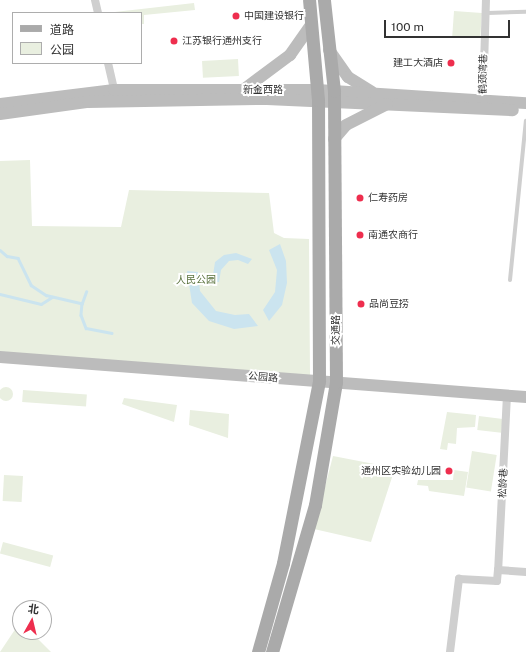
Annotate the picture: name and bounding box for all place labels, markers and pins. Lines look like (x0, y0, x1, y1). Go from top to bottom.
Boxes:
place label: 中国建设银行 (244, 10, 304, 22)
marker: 中国建设银行 (231, 11, 241, 21)
place label: 江苏银行通州支行 (182, 35, 262, 47)
marker: 江苏银行通州支行 (169, 36, 179, 46)
place label: 建工大酒店 (393, 57, 443, 69)
marker: 建工大酒店 (446, 58, 456, 68)
place label: 仁寿药房 (368, 192, 408, 204)
marker: 仁寿药房 (355, 193, 365, 203)
place label: 南通农商行 (368, 229, 418, 241)
marker: 南通农商行 (355, 230, 365, 240)
place label: 品尚豆捞 (369, 298, 409, 310)
marker: 品尚豆捞 (356, 299, 366, 309)
place label: 通州区实验幼儿园 (361, 465, 441, 477)
marker: 通州区实验幼儿园 (444, 466, 454, 476)

